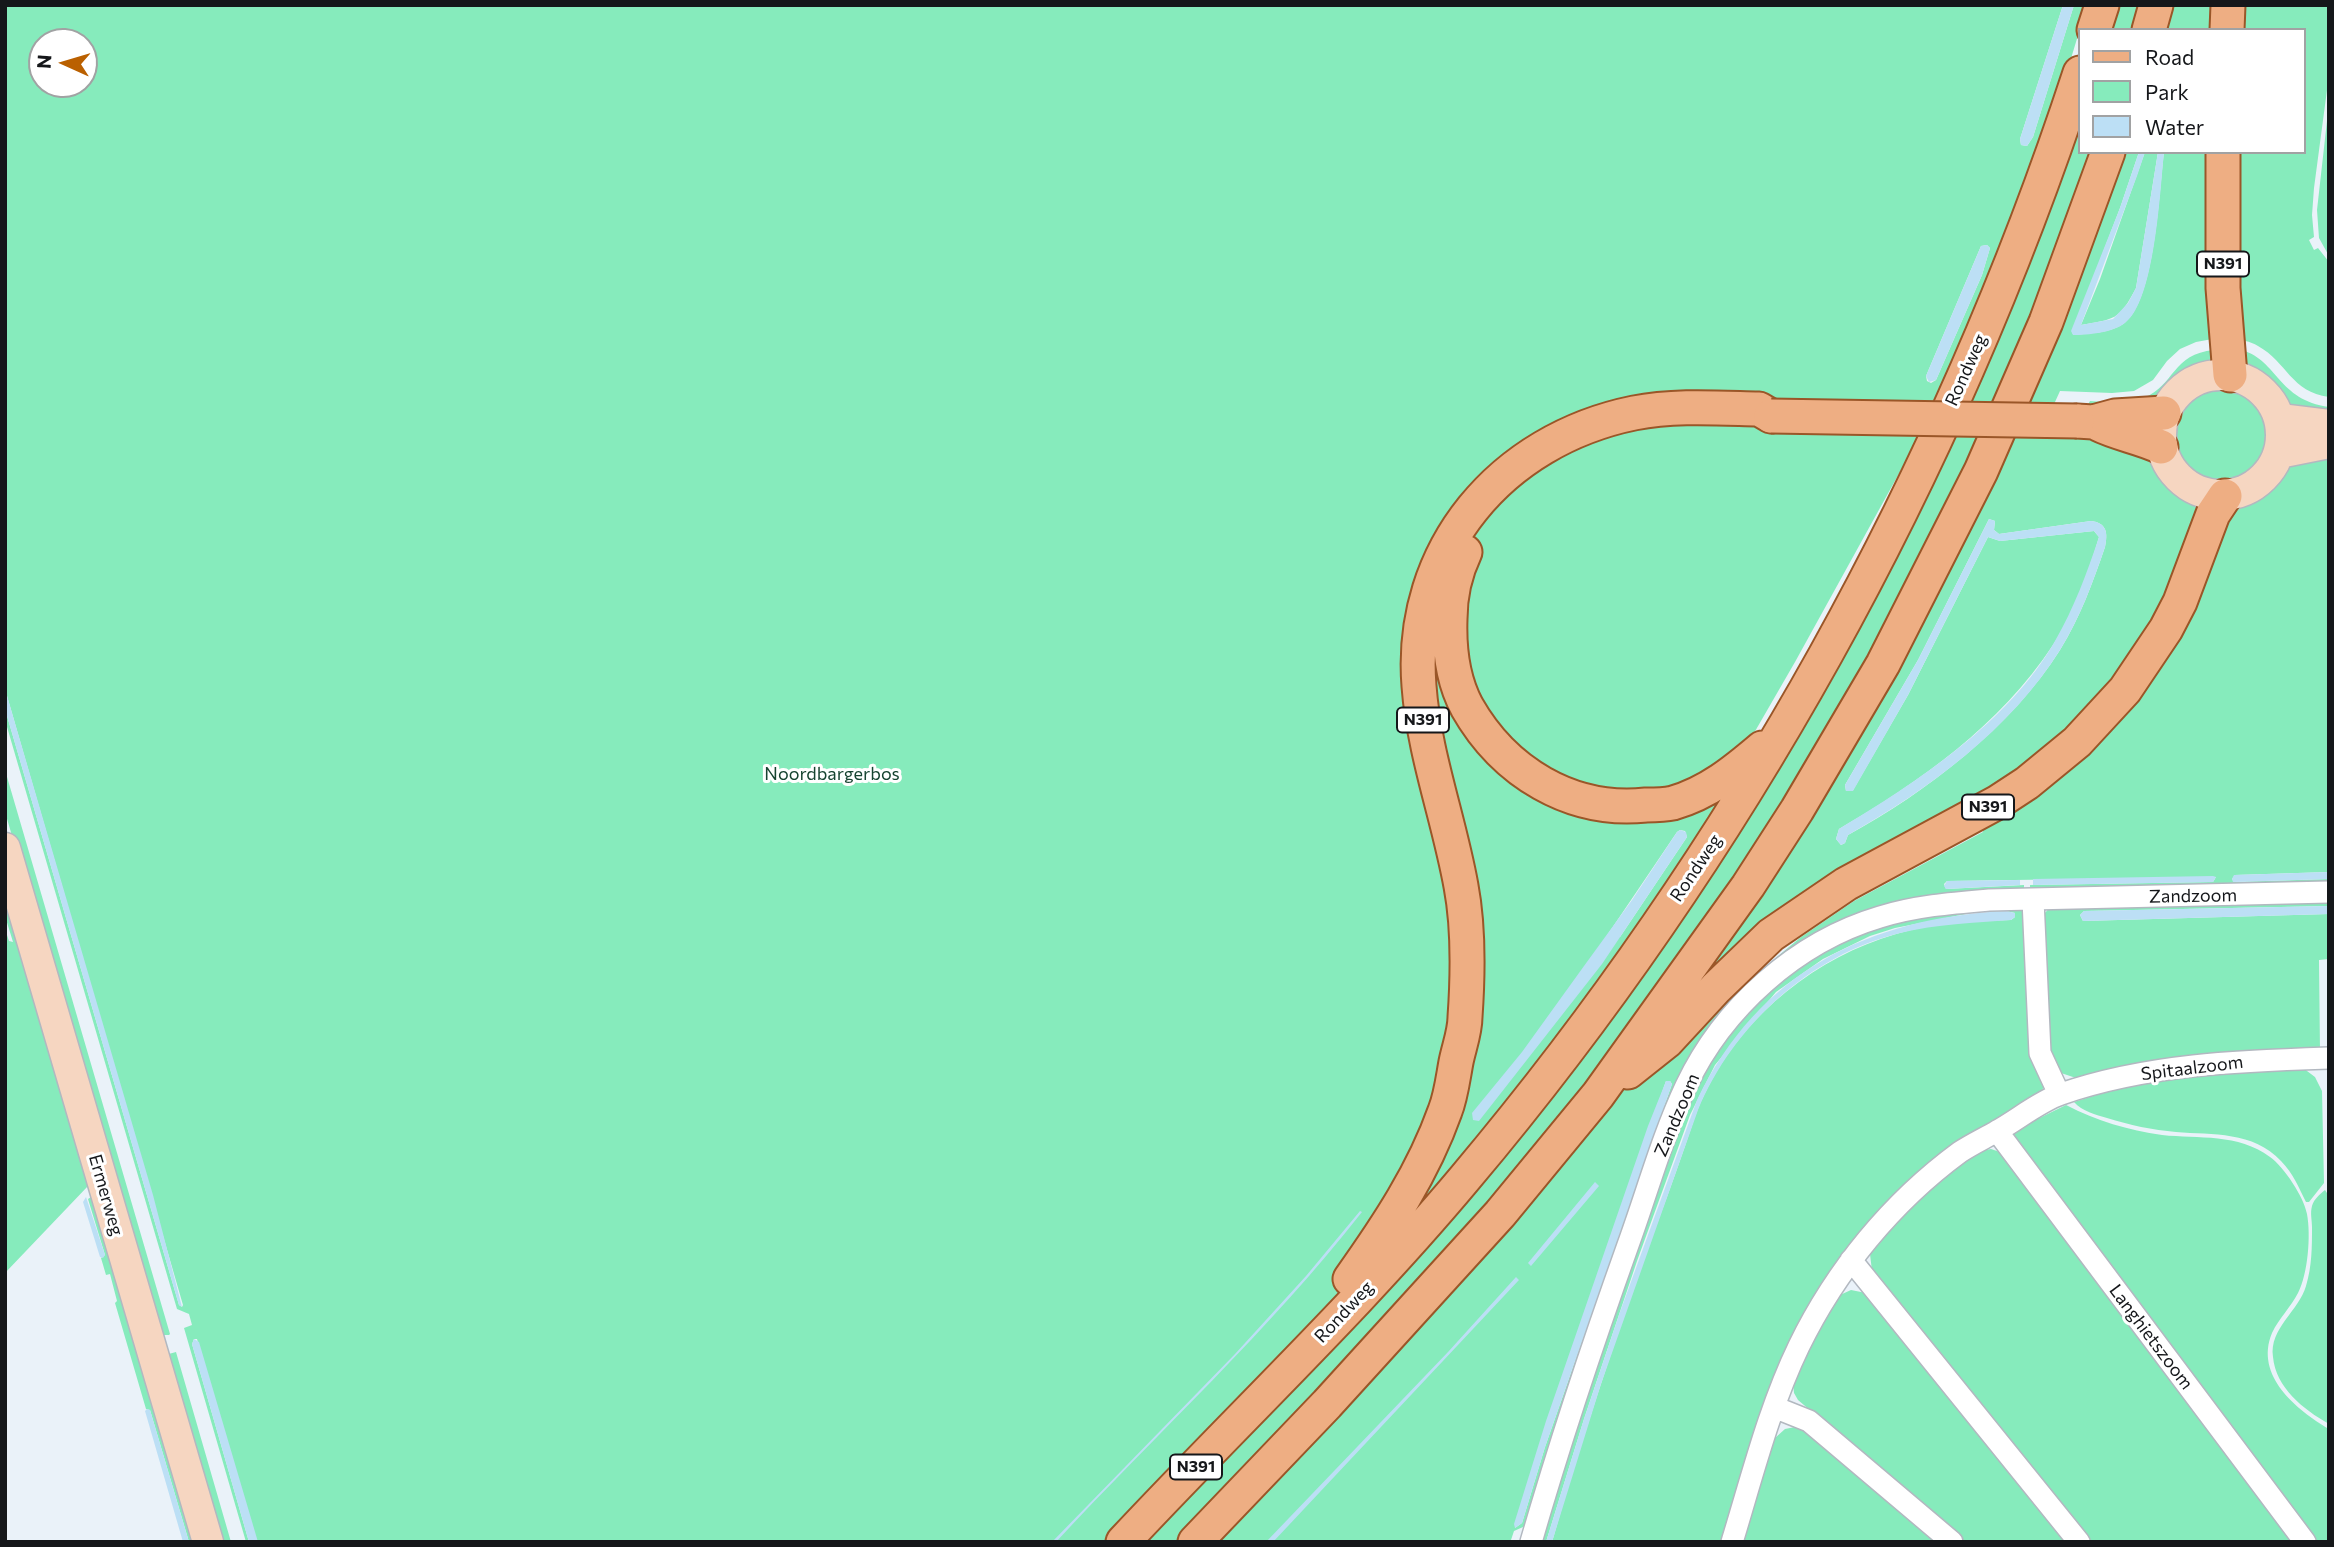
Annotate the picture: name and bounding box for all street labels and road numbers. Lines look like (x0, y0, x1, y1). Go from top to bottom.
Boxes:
road number: N391 (2197, 252, 2249, 276)
street label: Rondweg (1941, 331, 1991, 409)
road number: N391 (1397, 708, 1449, 733)
road number: N391 (1962, 794, 2014, 820)
street label: Rondweg (1666, 830, 1726, 906)
street label: Zandzoom (2149, 884, 2237, 908)
street label: Spitaalzoom (2140, 1051, 2244, 1085)
street label: Zandzoom (1650, 1070, 1704, 1160)
street label: Ermerweg (84, 1152, 128, 1238)
street label: Rondweg (1310, 1277, 1378, 1347)
street label: Langhietszoom (2105, 1280, 2197, 1394)
road number: N391 (1170, 1455, 1222, 1480)

